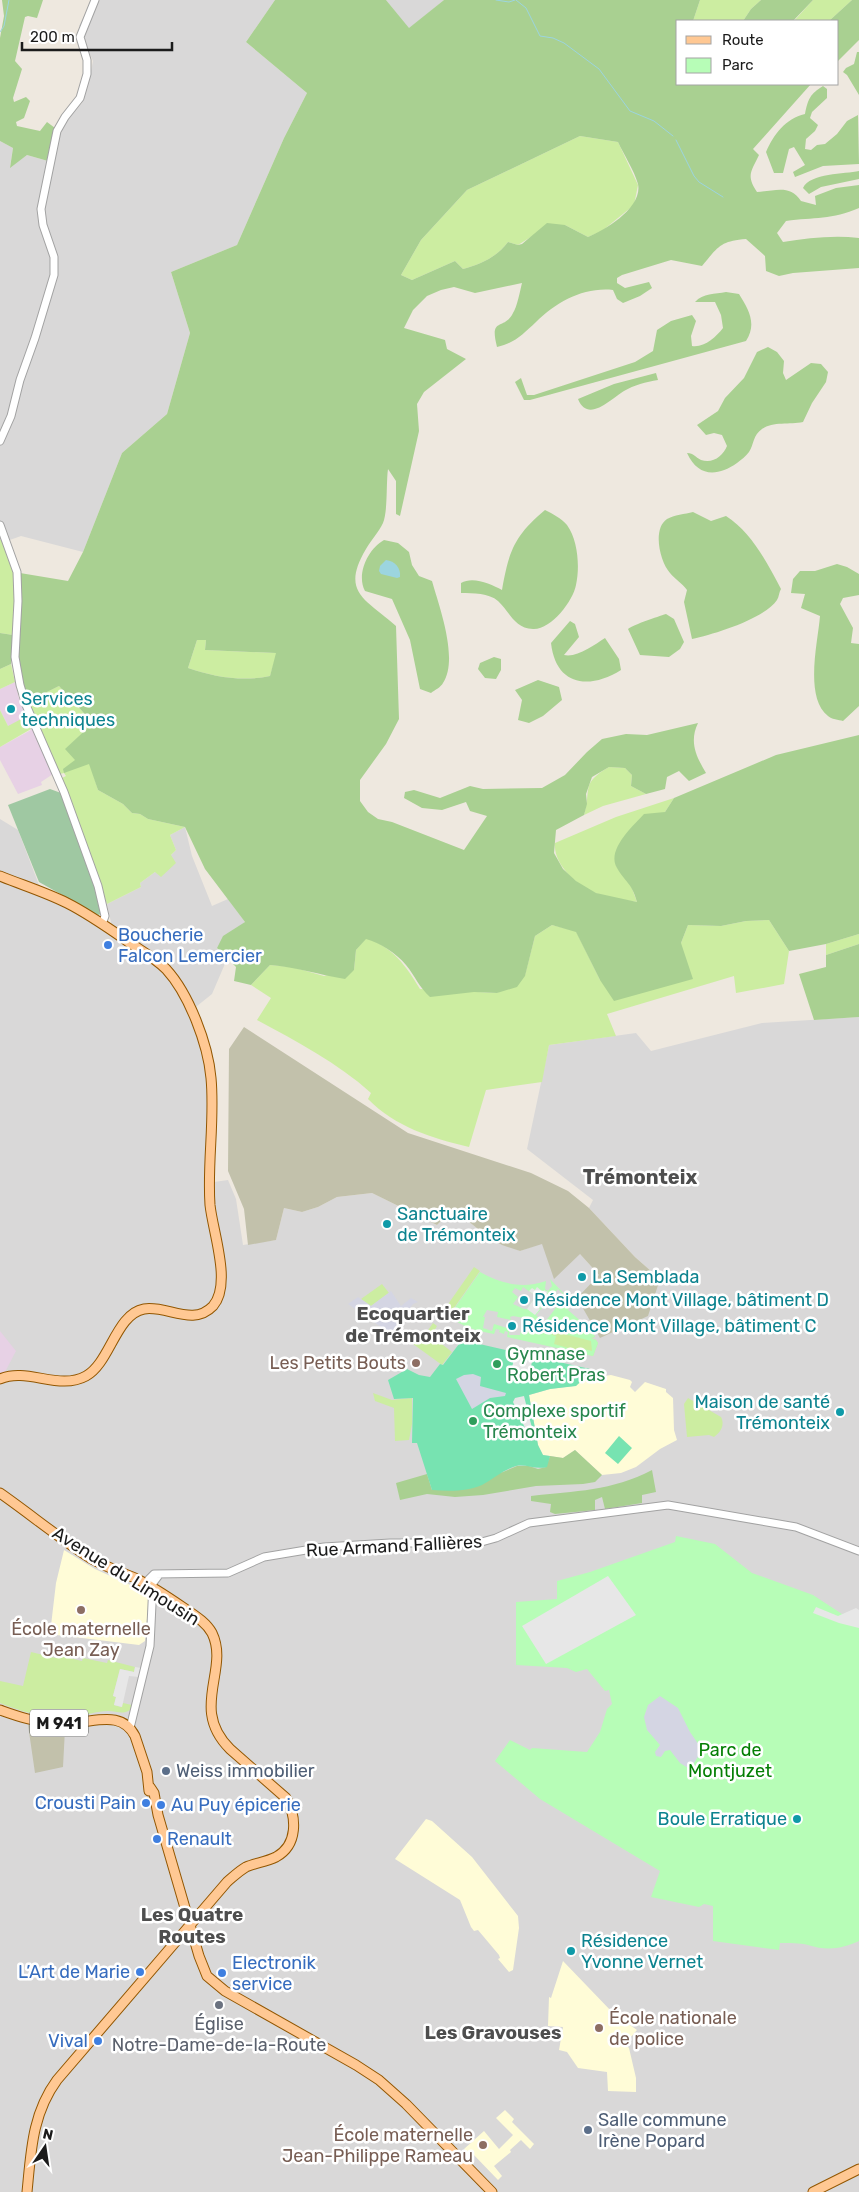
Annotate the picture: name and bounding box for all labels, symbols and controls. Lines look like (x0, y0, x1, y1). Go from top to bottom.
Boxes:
scale bar (22, 20, 172, 52)
legend (676, 20, 839, 85)
text: 200 m (30, 28, 75, 46)
text: Route (722, 31, 764, 49)
text: Parc (722, 56, 754, 74)
place label: Services techniques (21, 688, 115, 731)
marker: Services techniques (5, 703, 17, 715)
place label: Boucherie Falcon Lemercier (118, 924, 262, 967)
marker: Boucherie Falcon Lemercier (102, 939, 114, 951)
district label: Trémonteix (583, 1165, 697, 1189)
place label: Sanctuaire de Trémonteix (397, 1203, 516, 1246)
marker: Sanctuaire de Trémonteix (381, 1218, 393, 1230)
place label: La Semblada (592, 1266, 699, 1288)
marker: La Semblada (576, 1271, 588, 1283)
place label: Résidence Mont Village, bâtiment D (534, 1289, 829, 1311)
marker: Résidence Mont Village, bâtiment D (518, 1294, 530, 1306)
district label: Ecoquartier de Trémonteix (345, 1302, 481, 1347)
place label: Résidence Mont Village, bâtiment C (522, 1315, 817, 1337)
marker: Résidence Mont Village, bâtiment C (506, 1320, 518, 1332)
place label: Gymnase Robert Pras (507, 1343, 605, 1386)
place label: Les Petits Bouts (270, 1352, 406, 1374)
marker: Les Petits Bouts (410, 1357, 422, 1369)
marker: Gymnase Robert Pras (491, 1358, 503, 1370)
place label: Maison de santé Trémonteix (694, 1391, 830, 1434)
place label: Complexe sportif Trémonteix (483, 1400, 626, 1443)
marker: Maison de santé Trémonteix (834, 1406, 846, 1418)
marker: Complexe sportif Trémonteix (467, 1415, 479, 1427)
street label: Avenue du Limousin (48, 1522, 204, 1630)
street label: Rue Armand Fallières (305, 1530, 483, 1562)
marker: École maternelle Jean Zay (75, 1604, 87, 1616)
place label: École maternelle Jean Zay (11, 1618, 151, 1661)
road number: M 941 (30, 1710, 88, 1736)
park label: Parc de Montjuzet (688, 1739, 772, 1782)
place label: Weiss immobilier (176, 1760, 315, 1782)
marker: Weiss immobilier (160, 1765, 172, 1777)
place label: Crousti Pain (35, 1792, 136, 1814)
place label: Au Puy épicerie (171, 1794, 301, 1816)
marker: Crousti Pain (140, 1797, 152, 1809)
marker: Au Puy épicerie (155, 1799, 167, 1811)
place label: Boule Erratique (658, 1808, 787, 1830)
marker: Boule Erratique (791, 1813, 803, 1825)
place label: Renault (167, 1828, 232, 1850)
marker: Renault (151, 1833, 163, 1845)
district label: Les Quatre Routes (141, 1903, 243, 1948)
place label: Résidence Yvonne Vernet (581, 1930, 703, 1973)
marker: Résidence Yvonne Vernet (565, 1945, 577, 1957)
place label: Electronik service (232, 1952, 317, 1995)
place label: L’Art de Marie (18, 1961, 130, 1983)
marker: L’Art de Marie (134, 1966, 146, 1978)
marker: Electronik service (216, 1967, 228, 1979)
marker: Église Notre-Dame-de-la-Route (213, 1999, 225, 2011)
place label: École nationale de police (609, 2007, 737, 2050)
place label: Église Notre-Dame-de-la-Route (112, 2013, 326, 2056)
district label: Les Gravouses (424, 2021, 562, 2044)
marker: École nationale de police (593, 2022, 605, 2034)
place label: Vival (48, 2030, 88, 2052)
marker: Vival (92, 2035, 104, 2047)
place label: Salle commune Irène Popard (598, 2109, 726, 2152)
north arrow (20, 2122, 70, 2172)
place label: École maternelle Jean-Philippe Rameau (282, 2124, 473, 2167)
marker: Salle commune Irène Popard (582, 2124, 594, 2136)
text: N (41, 2125, 55, 2144)
marker: École maternelle Jean-Philippe Rameau (477, 2139, 489, 2151)

